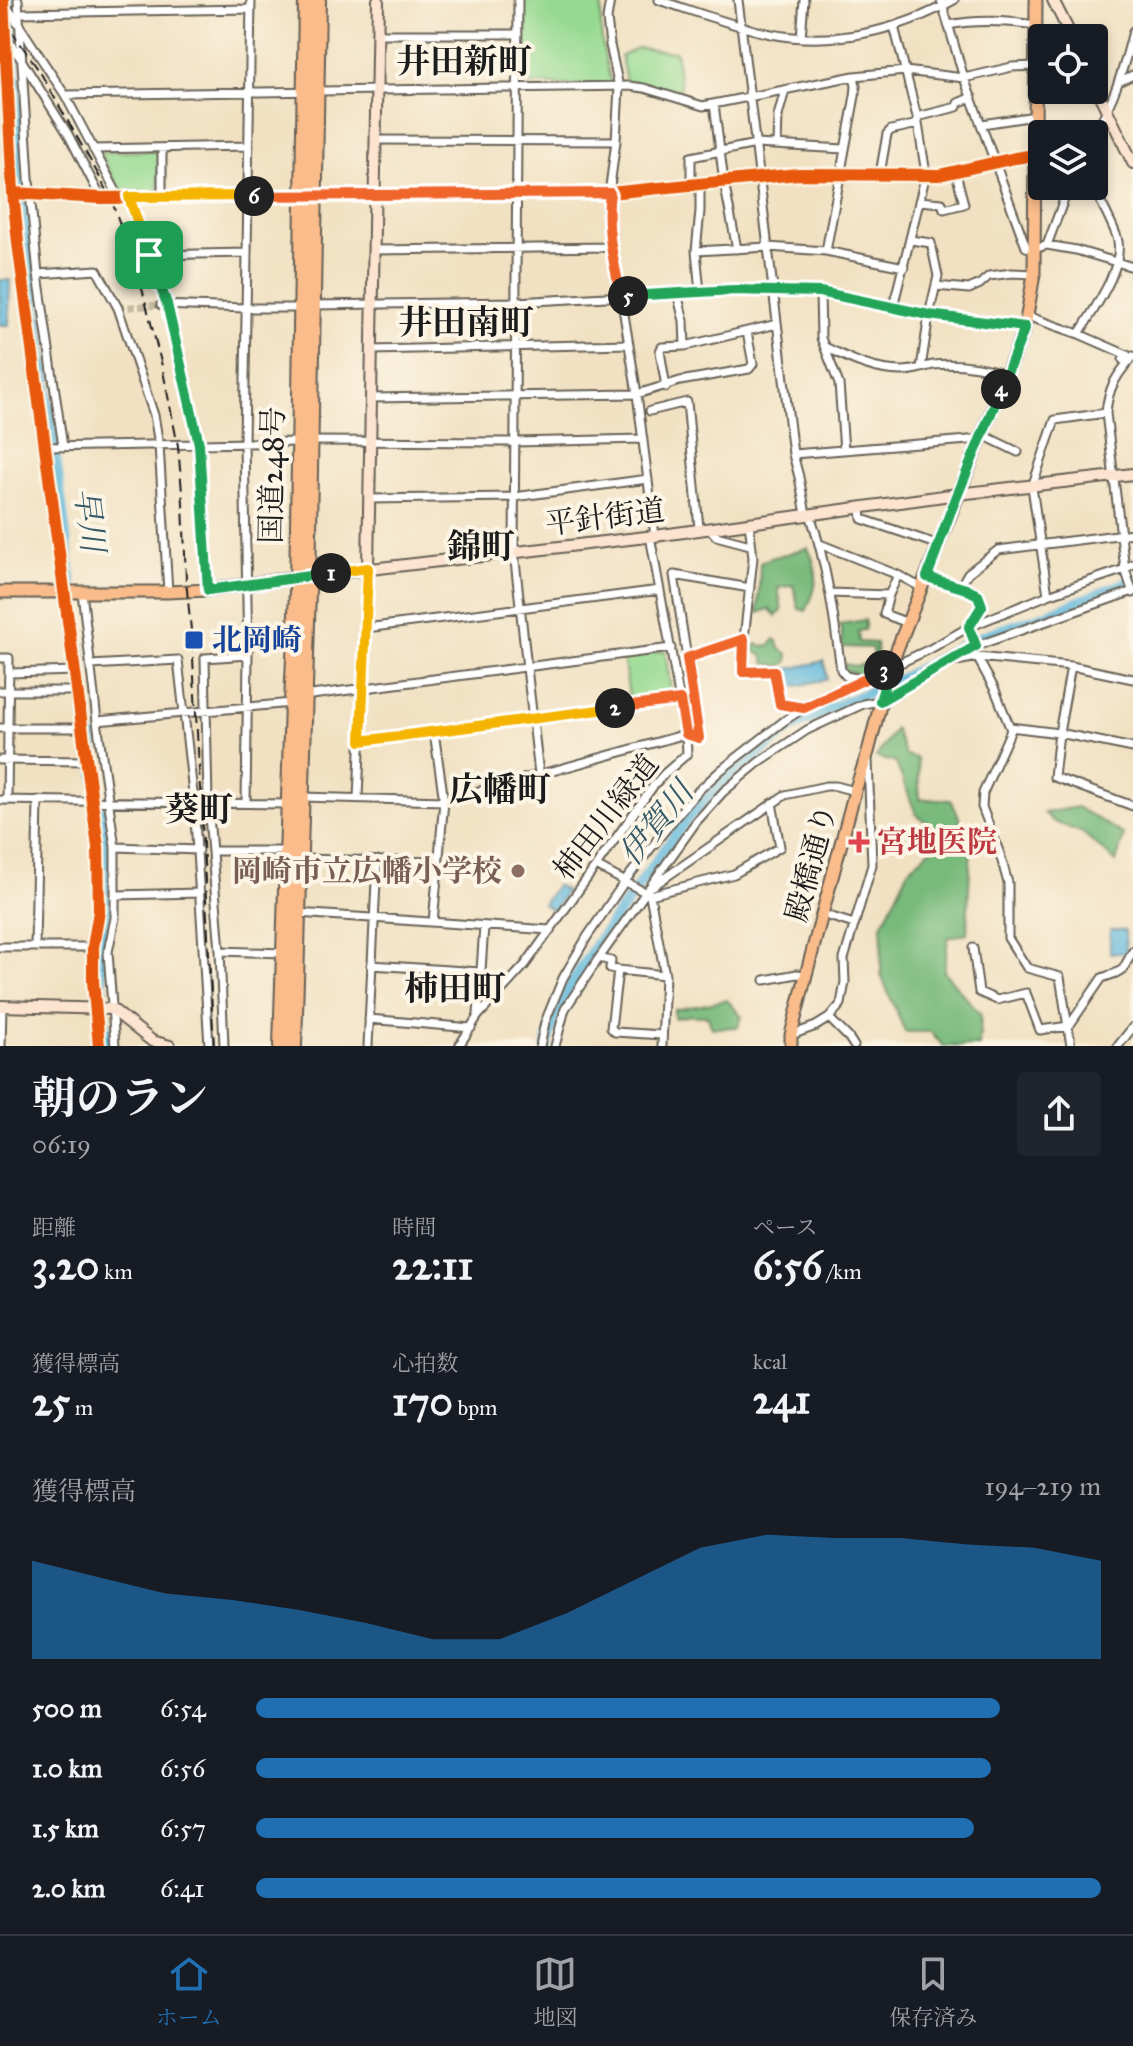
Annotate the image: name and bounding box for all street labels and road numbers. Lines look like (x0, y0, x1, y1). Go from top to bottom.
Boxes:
street label: 国道248号 (253, 406, 291, 544)
street label: 平針街道 (543, 492, 667, 542)
street label: 柿田川緑道 (546, 747, 666, 887)
street label: 殿橋通り (778, 800, 844, 926)

